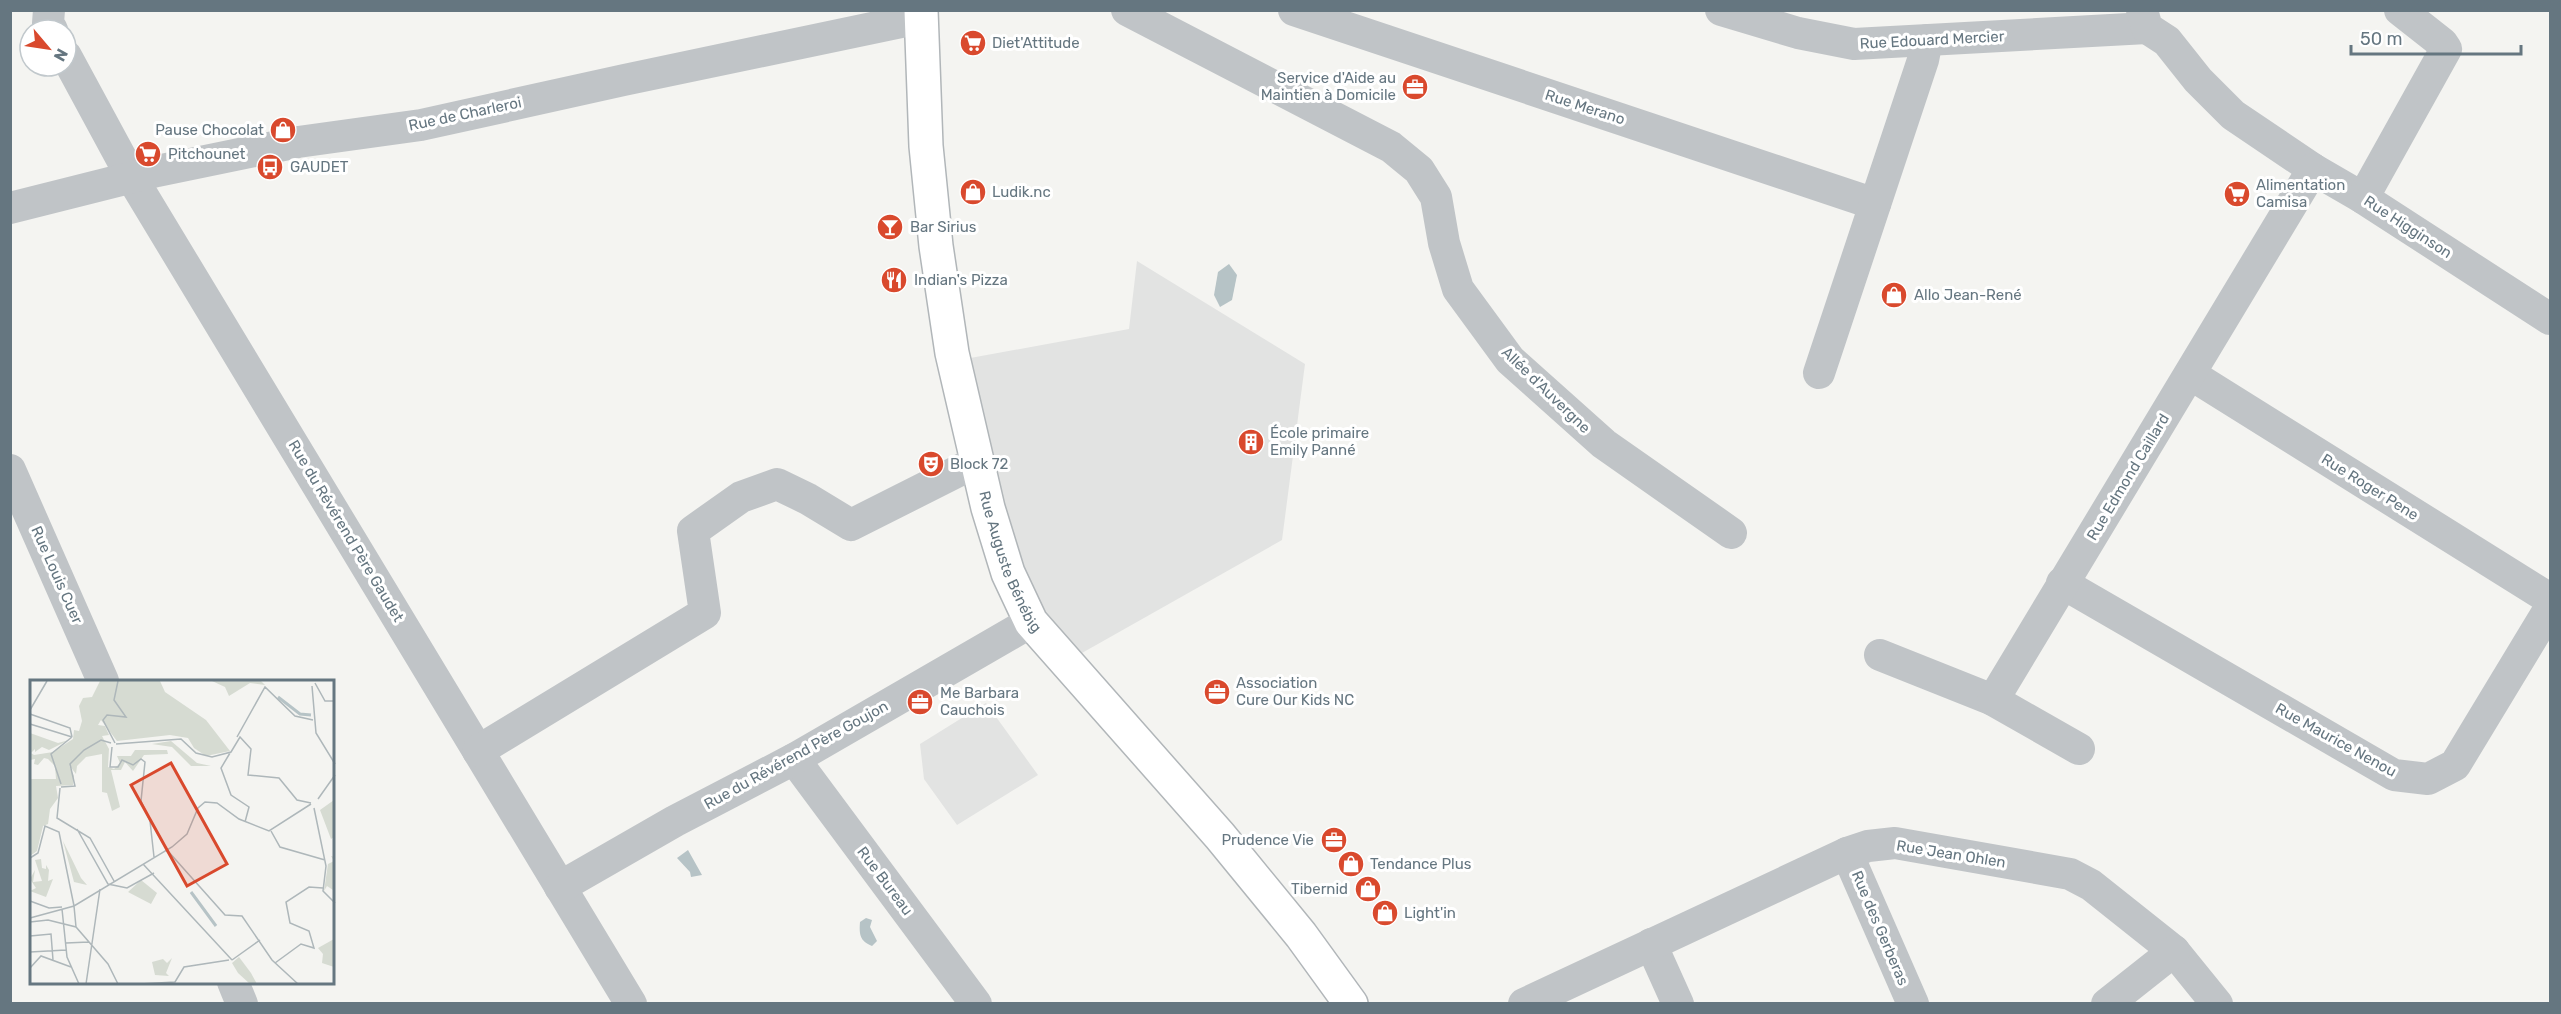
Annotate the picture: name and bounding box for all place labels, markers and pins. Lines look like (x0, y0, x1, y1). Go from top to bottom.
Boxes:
supermarket icon: Diet'Attitude (958, 28, 988, 58)
place label: Diet'Attitude (992, 34, 1080, 52)
place label: Service d'Aide au Maintien à Domicile (1261, 69, 1396, 104)
office icon: Service d'Aide au Maintien à Domicile (1400, 72, 1430, 102)
shop icon: Pause Chocolat (268, 115, 298, 145)
place label: Pause Chocolat (155, 121, 264, 139)
supermarket icon: Pitchounet (133, 139, 163, 169)
place label: Pitchounet (168, 145, 246, 163)
bus stop icon: GAUDET (255, 152, 285, 182)
place label: GAUDET (290, 158, 349, 176)
place label: Alimentation Camisa (2256, 176, 2345, 211)
shop icon: Ludik.nc (958, 177, 988, 207)
supermarket icon: Alimentation Camisa (2222, 179, 2252, 209)
place label: Ludik.nc (992, 183, 1051, 201)
bar icon: Bar Sirius (875, 212, 905, 242)
place label: Bar Sirius (910, 218, 977, 236)
restaurant icon: Indian's Pizza (879, 265, 909, 295)
place label: Indian's Pizza (914, 271, 1008, 289)
shop icon: Allo Jean-René (1879, 280, 1909, 310)
place label: Allo Jean-René (1914, 286, 2022, 304)
place label: École primaire Emily Panné (1270, 424, 1369, 459)
building icon: École primaire Emily Panné (1236, 427, 1266, 457)
theatre icon: Block 72 (916, 449, 946, 479)
place label: Block 72 (950, 455, 1009, 473)
place label: Association Cure Our Kids NC (1236, 674, 1354, 709)
office icon: Association Cure Our Kids NC (1202, 677, 1232, 707)
place label: Me Barbara Cauchois (940, 684, 1019, 719)
office icon: Me Barbara Cauchois (905, 687, 935, 717)
office icon: Prudence Vie (1319, 825, 1349, 855)
place label: Prudence Vie (1221, 831, 1314, 849)
shop icon: Tendance Plus (1336, 849, 1366, 879)
place label: Tendance Plus (1370, 855, 1472, 873)
shop icon: Tibernid (1353, 874, 1383, 904)
place label: Tibernid (1291, 880, 1348, 898)
shop icon: Light'in (1370, 898, 1400, 928)
place label: Light'in (1404, 904, 1456, 922)

